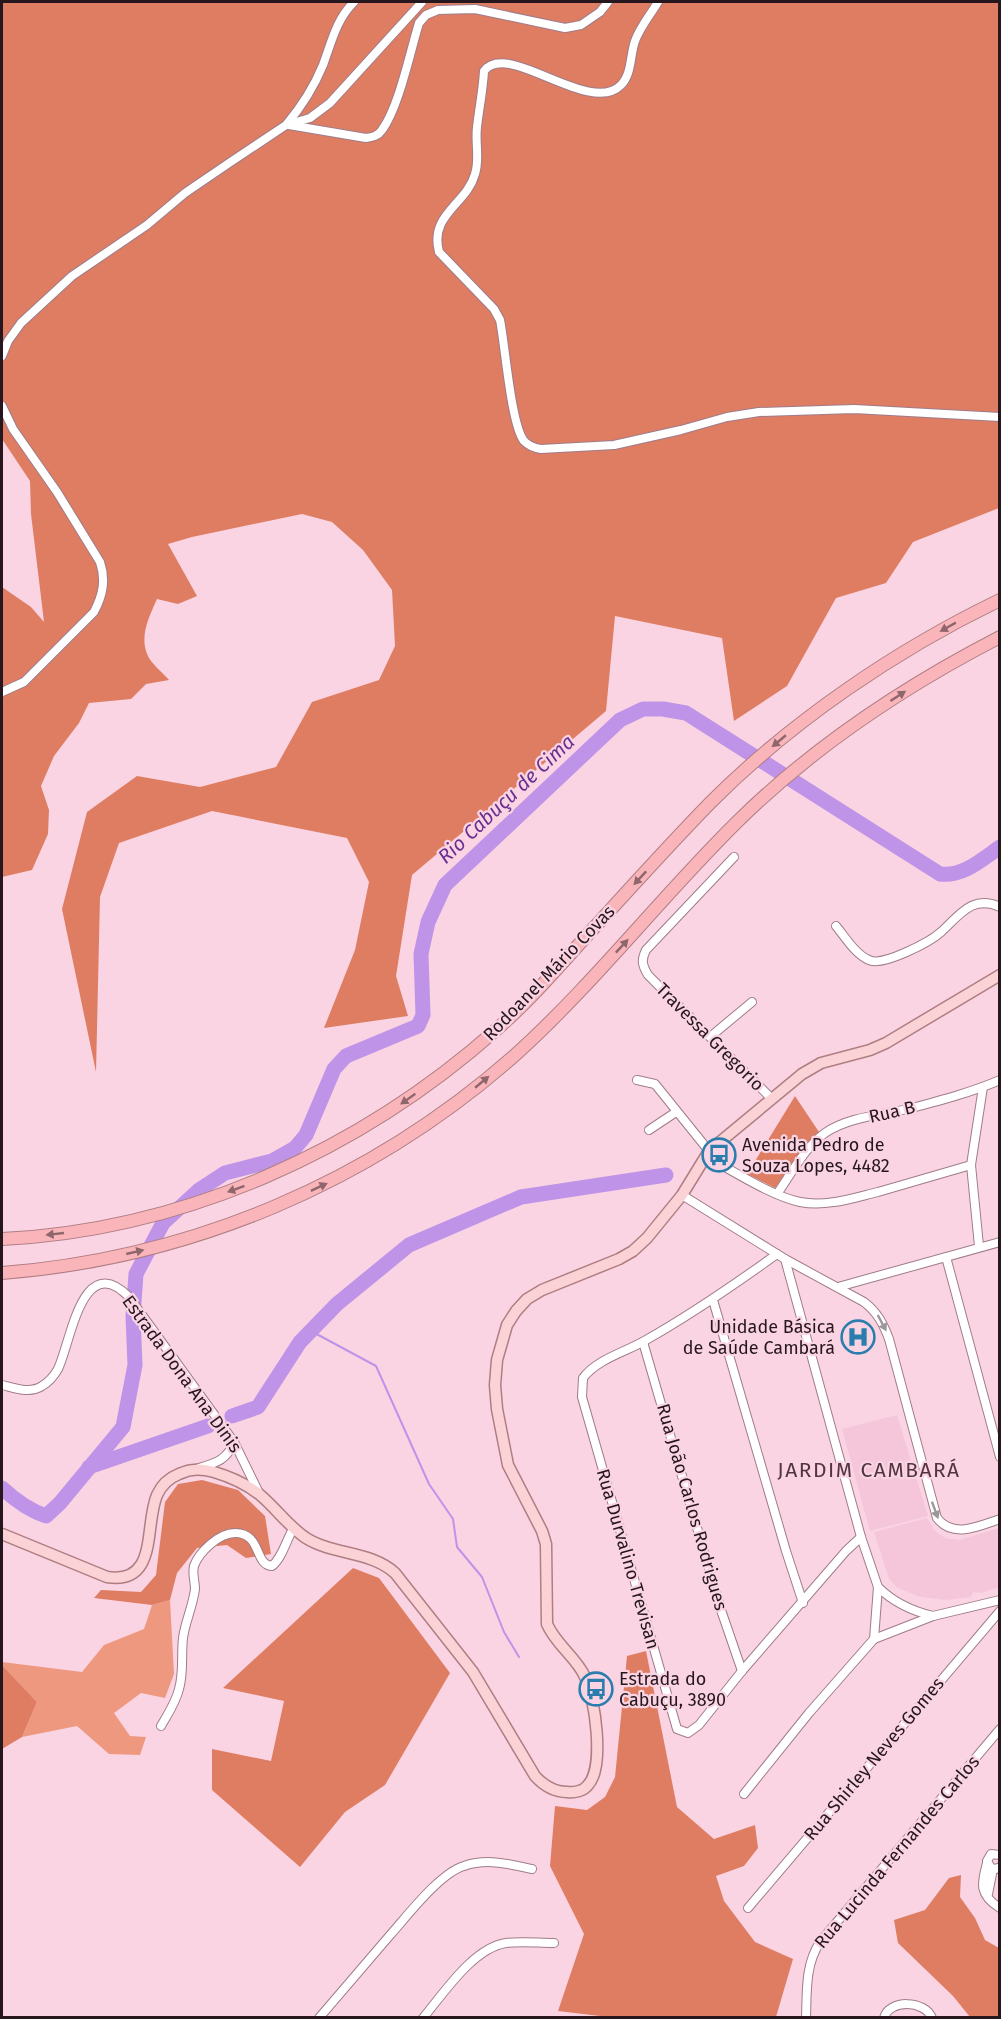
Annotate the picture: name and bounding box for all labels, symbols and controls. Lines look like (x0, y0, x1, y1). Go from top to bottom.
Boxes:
one-way arrow (939, 622, 956, 632)
one-way arrow (890, 691, 906, 702)
water label: Rio Cabuçu de Cima (433, 730, 580, 869)
one-way arrow (771, 735, 787, 748)
one-way arrow (633, 871, 647, 886)
street label: Rodoanel Mário Covas (478, 901, 620, 1045)
one-way arrow (615, 938, 629, 953)
street label: Travessa Gregorio (651, 978, 769, 1096)
one-way arrow (474, 1076, 489, 1089)
one-way arrow (401, 1093, 417, 1105)
street label: Rua B (867, 1096, 917, 1128)
place label: Avenida Pedro de Souza Lopes, 4482 (742, 1134, 890, 1177)
bus stop icon: Avenida Pedro de Souza Lopes, 4482 (701, 1137, 737, 1173)
one-way arrow (310, 1183, 327, 1192)
one-way arrow (227, 1184, 245, 1194)
one-way arrow (45, 1229, 64, 1239)
one-way arrow (126, 1246, 145, 1256)
street label: Estrada Dona Ana Dinis (117, 1291, 247, 1457)
one-way arrow (877, 1315, 887, 1332)
place label: Unidade Básica de Saúde Cambará (683, 1316, 835, 1359)
hospital icon: Unidade Básica de Saúde Cambará (840, 1319, 876, 1355)
street label: Rua João Carlos Rodrigues (652, 1401, 732, 1613)
district label: JARDIM CAMBARÁ (777, 1457, 961, 1483)
street label: Rua Durvalino Trevisan (592, 1466, 664, 1652)
one-way arrow (931, 1502, 941, 1520)
place label: Estrada do Cabuçu, 3890 (619, 1668, 726, 1711)
bus stop icon: Estrada do Cabuçu, 3890 (578, 1671, 614, 1707)
street label: Rua Shirley Neves Gomes (799, 1673, 949, 1845)
street label: Rua Lucinda Fernandes Carlos (810, 1751, 984, 1953)

